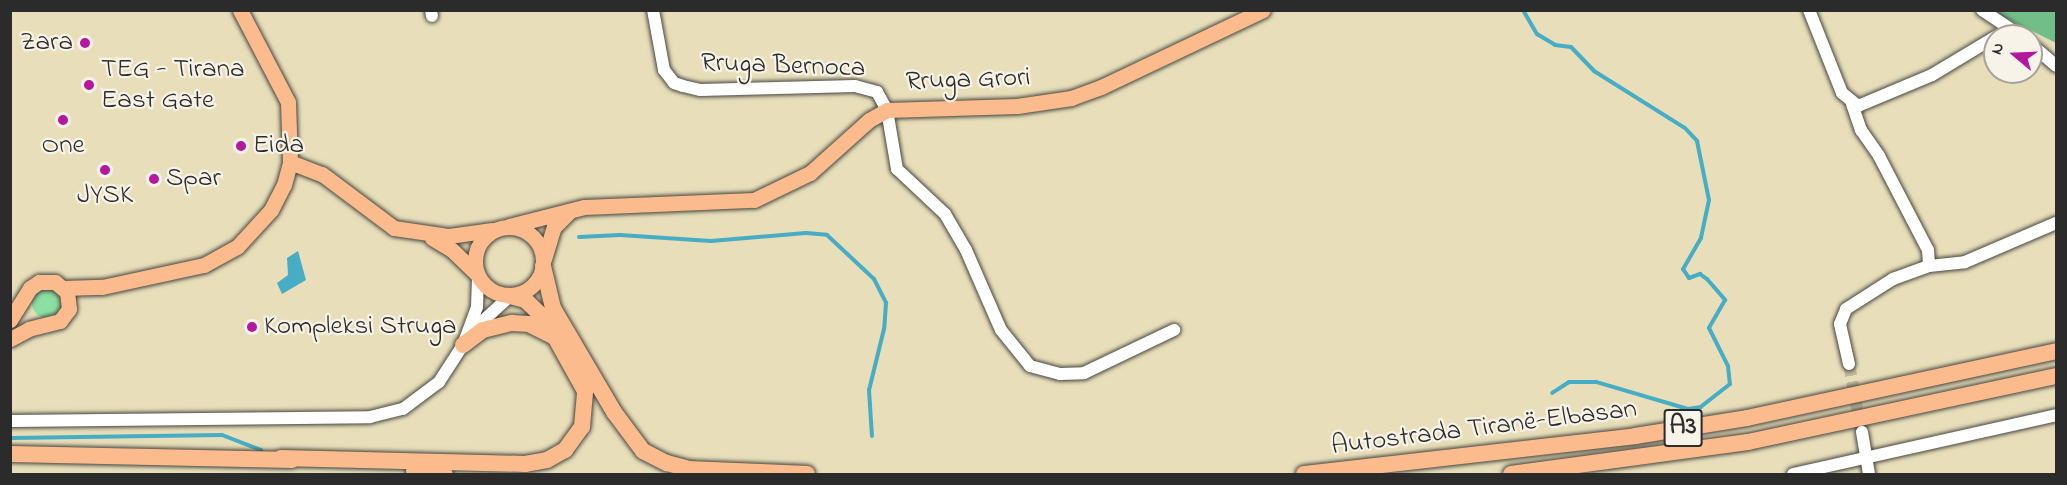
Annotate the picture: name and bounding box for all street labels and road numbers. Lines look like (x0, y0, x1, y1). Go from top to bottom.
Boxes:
street label: Rruga Bernoca (700, 47, 866, 85)
street label: Rruga Grori (905, 62, 1031, 98)
street label: Autostrada Tiranë-Elbasan (1329, 393, 1639, 463)
road number: A3 (1664, 405, 1702, 451)

